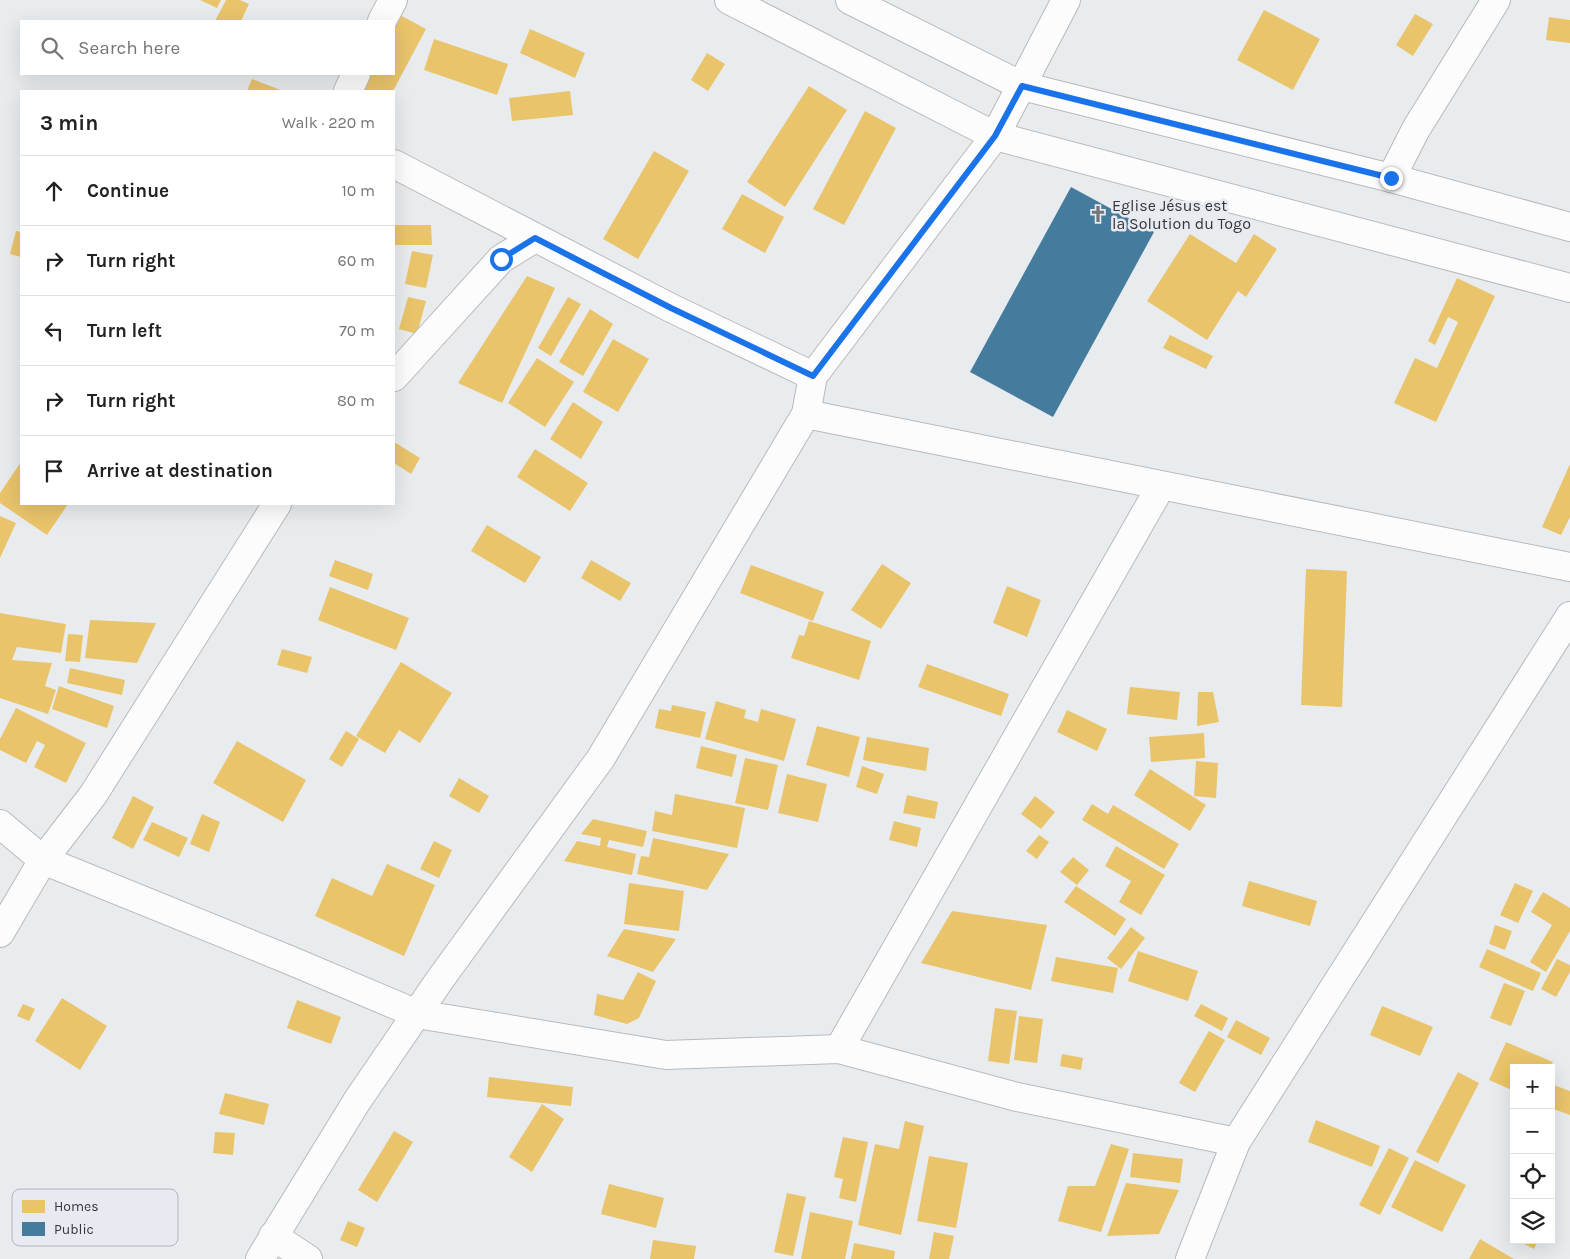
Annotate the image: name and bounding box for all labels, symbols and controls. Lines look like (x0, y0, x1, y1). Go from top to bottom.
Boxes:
search box (20, 20, 395, 75)
icon: search (38, 34, 66, 62)
text: Search here (78, 37, 180, 59)
text: 3 min (40, 111, 98, 135)
text: Walk · 220 m (282, 113, 375, 132)
route end (1380, 167, 1403, 190)
icon: ahead (40, 177, 68, 205)
text: Continue (87, 180, 169, 202)
text: 10 m (341, 181, 375, 200)
place label: Eglise Jésus est la Solution du Togo (1112, 196, 1251, 233)
church icon: Eglise Jésus est la Solution du Togo (1088, 204, 1108, 224)
icon: right (40, 247, 68, 275)
route start (490, 248, 513, 271)
text: Turn right (87, 250, 176, 272)
text: 60 m (338, 251, 375, 270)
icon: left (40, 317, 68, 345)
text: Turn left (87, 320, 162, 342)
text: 70 m (339, 321, 375, 340)
icon: right (40, 387, 68, 415)
text: Turn right (87, 390, 176, 412)
text: 80 m (337, 391, 375, 410)
icon: arrive (40, 457, 68, 485)
text: Arrive at destination (87, 460, 273, 482)
map controls (1510, 1064, 1555, 1244)
button: + (1510, 1064, 1555, 1109)
button: − (1510, 1109, 1555, 1154)
button: locate (1510, 1154, 1555, 1199)
legend (12, 1189, 178, 1246)
text: Homes (54, 1198, 99, 1215)
button: layers (1510, 1199, 1555, 1244)
text: Public (54, 1221, 94, 1238)

